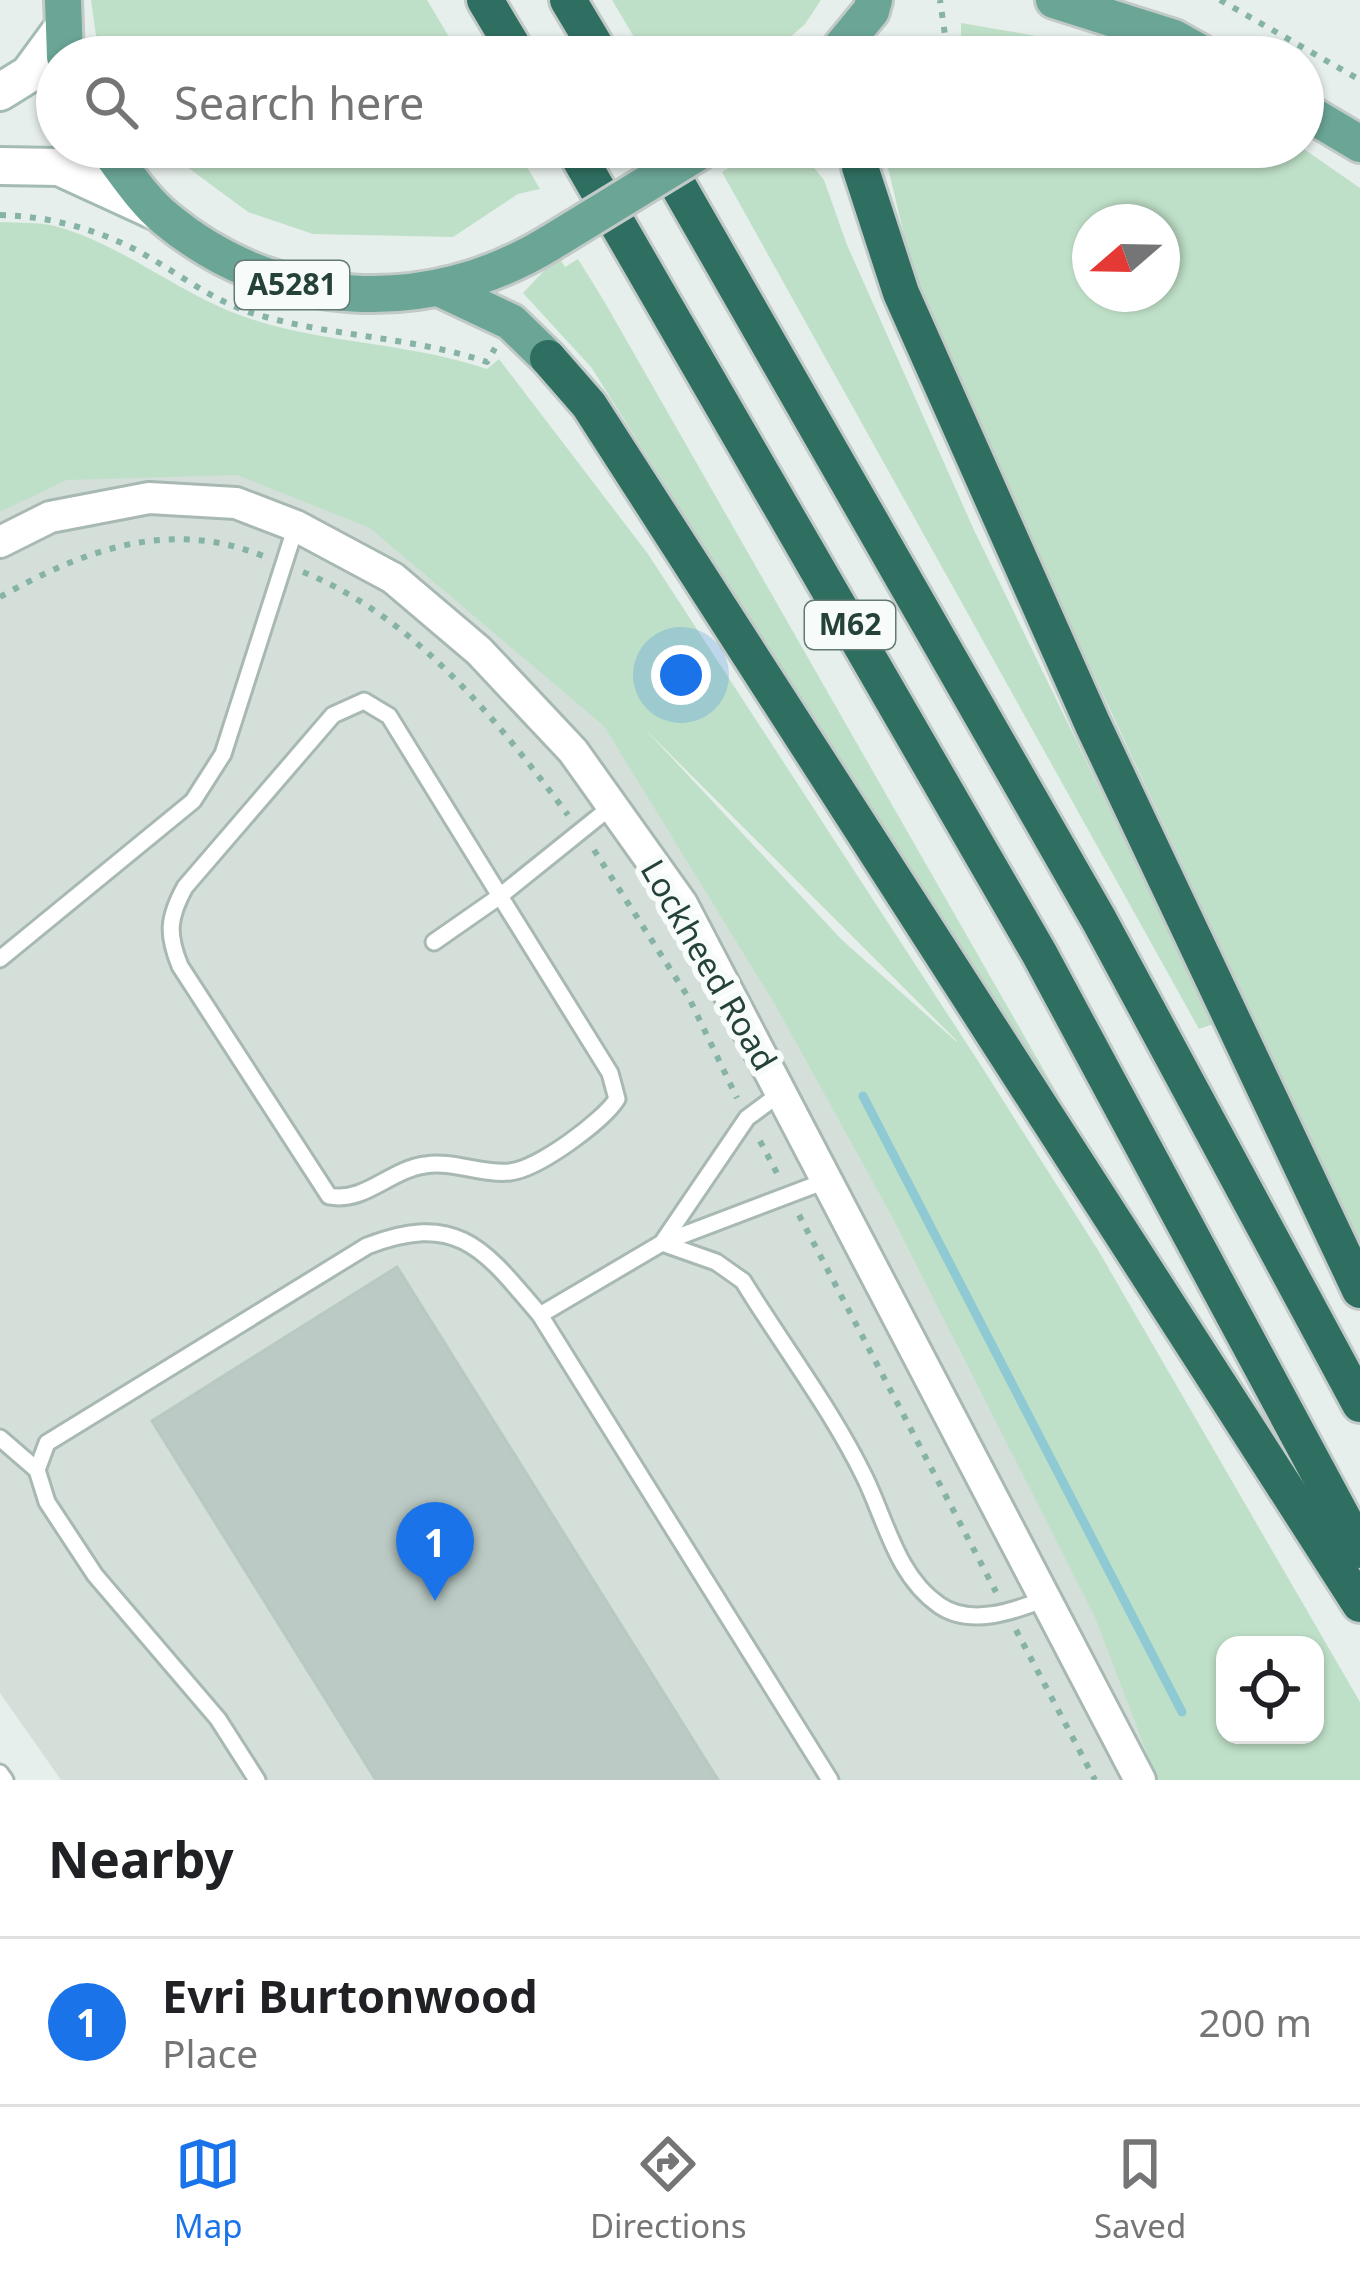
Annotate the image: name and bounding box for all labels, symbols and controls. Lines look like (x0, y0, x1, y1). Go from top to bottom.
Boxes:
search box (36, 36, 1324, 168)
icon: search (78, 69, 144, 135)
text: Search here (174, 72, 424, 133)
north arrow (1072, 204, 1180, 312)
road number: A5281 (235, 261, 349, 309)
road number: M62 (805, 601, 895, 649)
your location (651, 645, 711, 705)
street label: Lockheed Road (631, 851, 788, 1078)
pin: 1 (396, 1502, 474, 1601)
map controls (1216, 1636, 1324, 1744)
button: locate (1216, 1636, 1324, 1744)
text: Nearby (48, 1823, 234, 1893)
text: Evri Burtonwood (162, 1965, 538, 2026)
text: 1 (76, 1995, 98, 2048)
text: 200 m (1198, 1995, 1312, 2048)
text: Place (162, 2026, 258, 2079)
tab: Map (174, 2131, 242, 2248)
tab: Directions (590, 2131, 747, 2248)
tab: Saved (1094, 2131, 1186, 2248)

